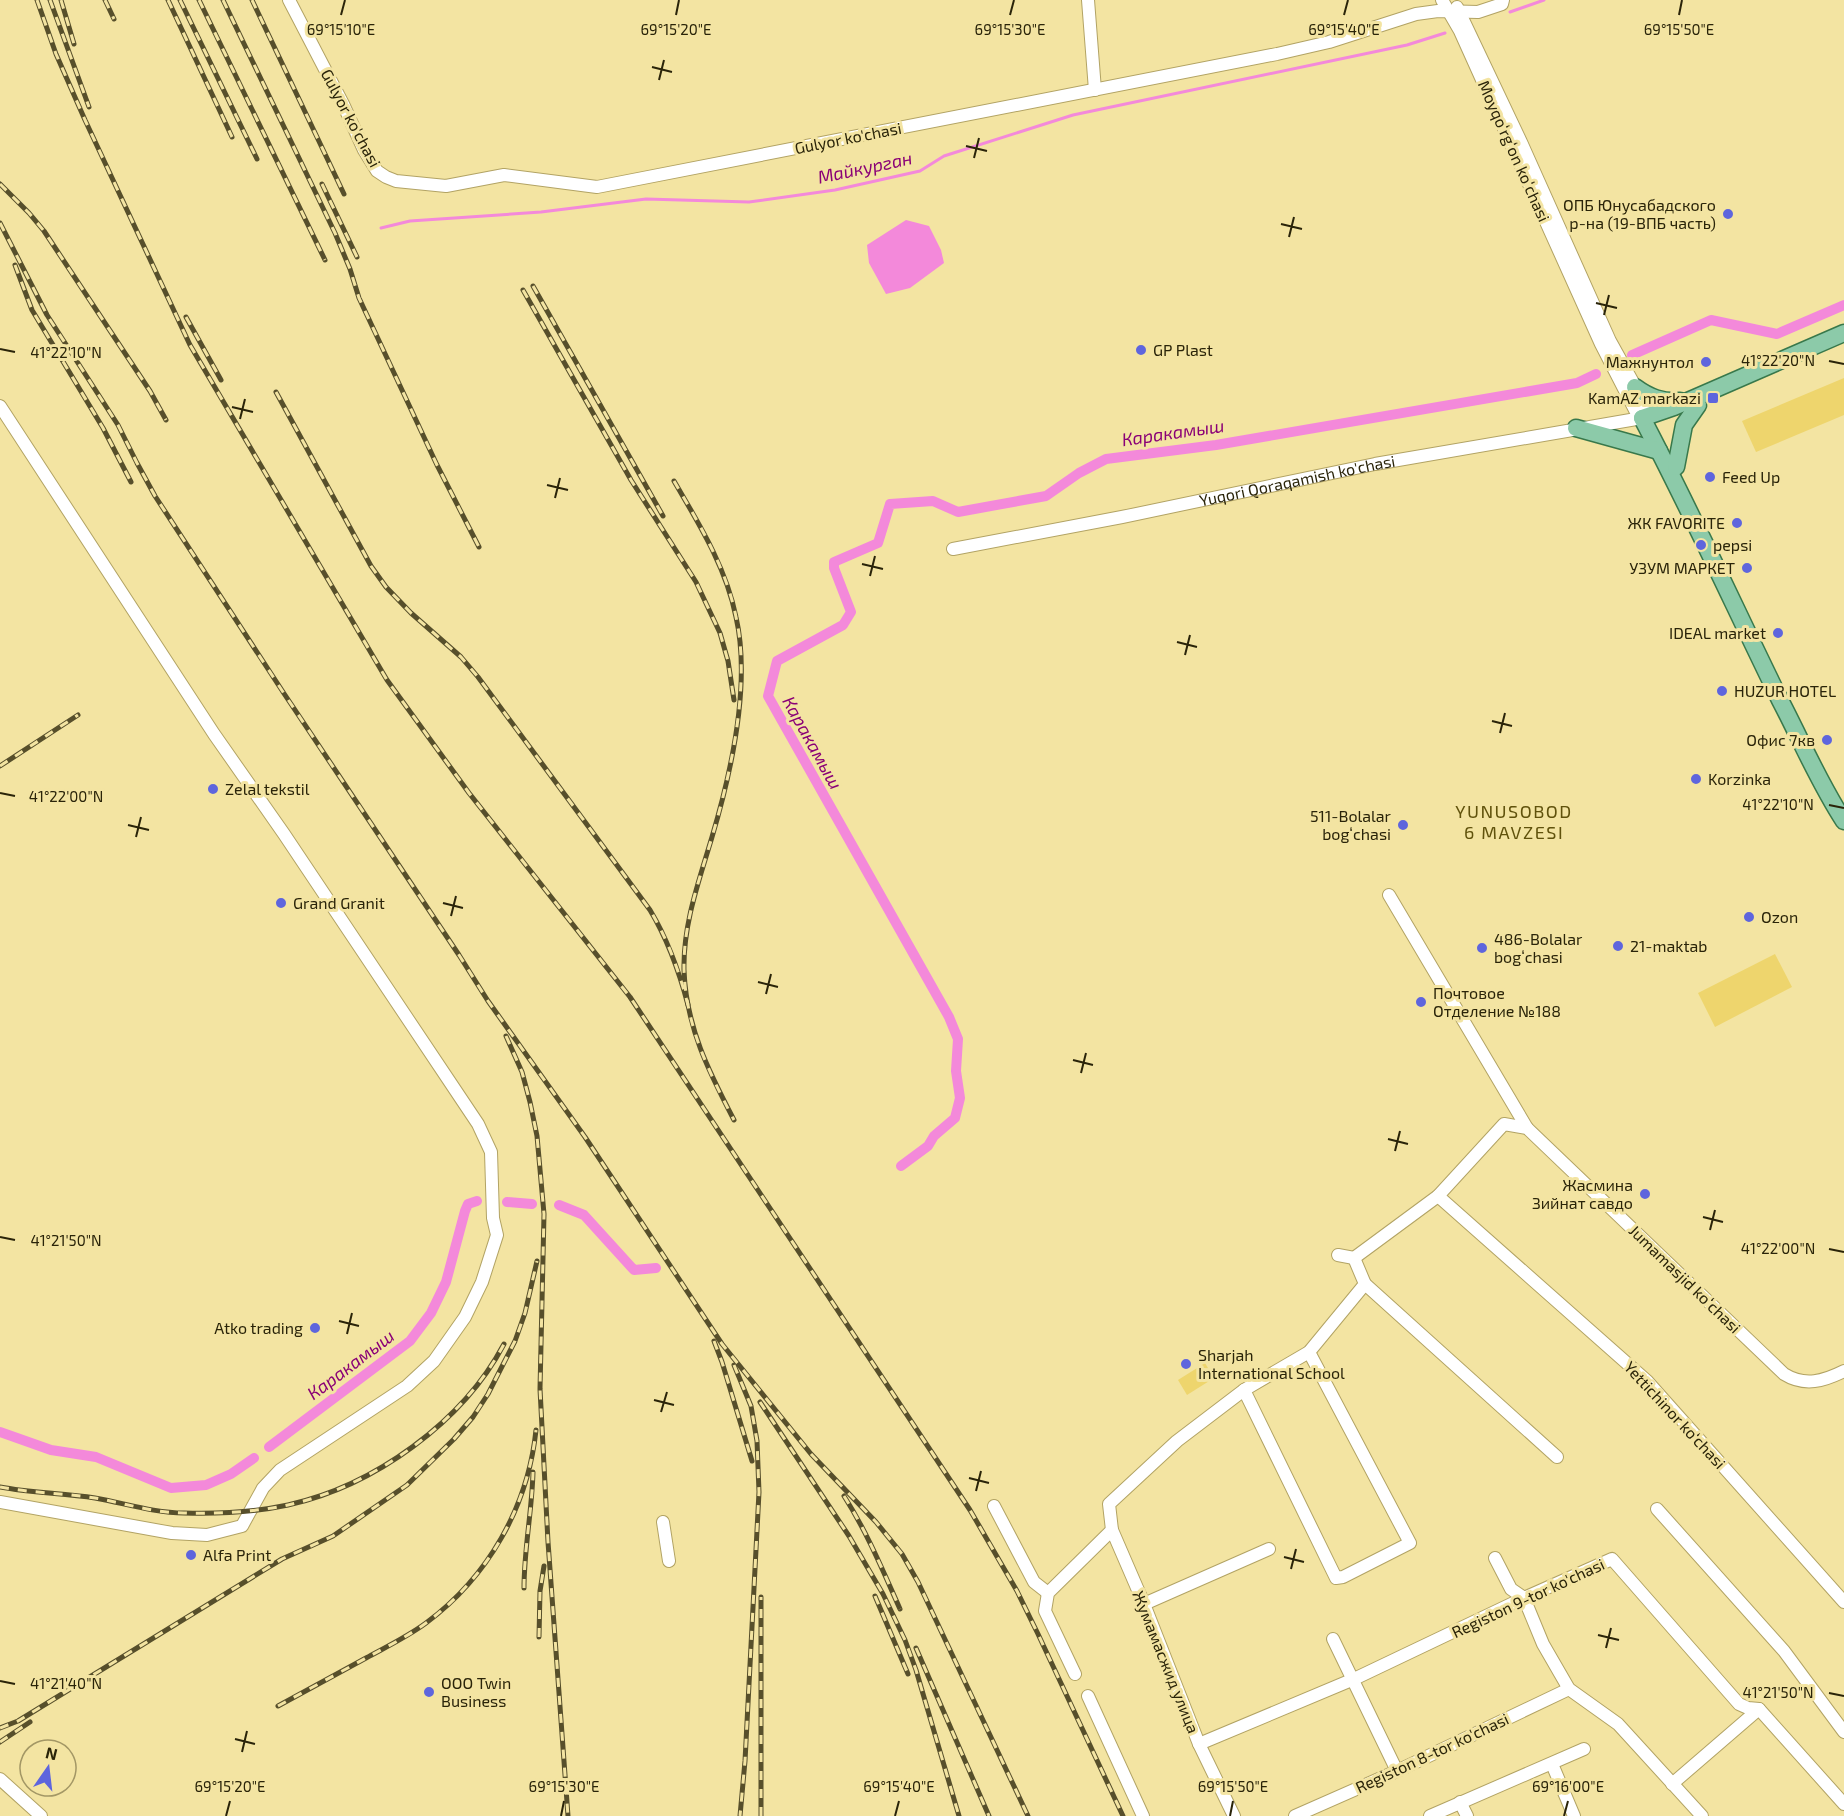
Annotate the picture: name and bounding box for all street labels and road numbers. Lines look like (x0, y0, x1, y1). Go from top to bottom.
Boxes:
street label: Gulyor ko'chasi (318, 65, 385, 170)
street label: Moyqoʻrgʻon koʻchasi (1475, 77, 1554, 224)
street label: Gulyor ko'chasi (793, 118, 903, 157)
street label: Yuqori Qoraqamish ko'chasi (1198, 451, 1396, 510)
street label: Jumamasjid koʻchasi (1625, 1221, 1745, 1337)
street label: Yettichinor ko‘chasi (1621, 1357, 1730, 1472)
street label: Registon 9-tor ko'chasi (1448, 1554, 1607, 1641)
street label: Жумамасжид улица (1128, 1588, 1204, 1736)
street label: Registon 8-tor ko'chasi (1352, 1709, 1511, 1796)

